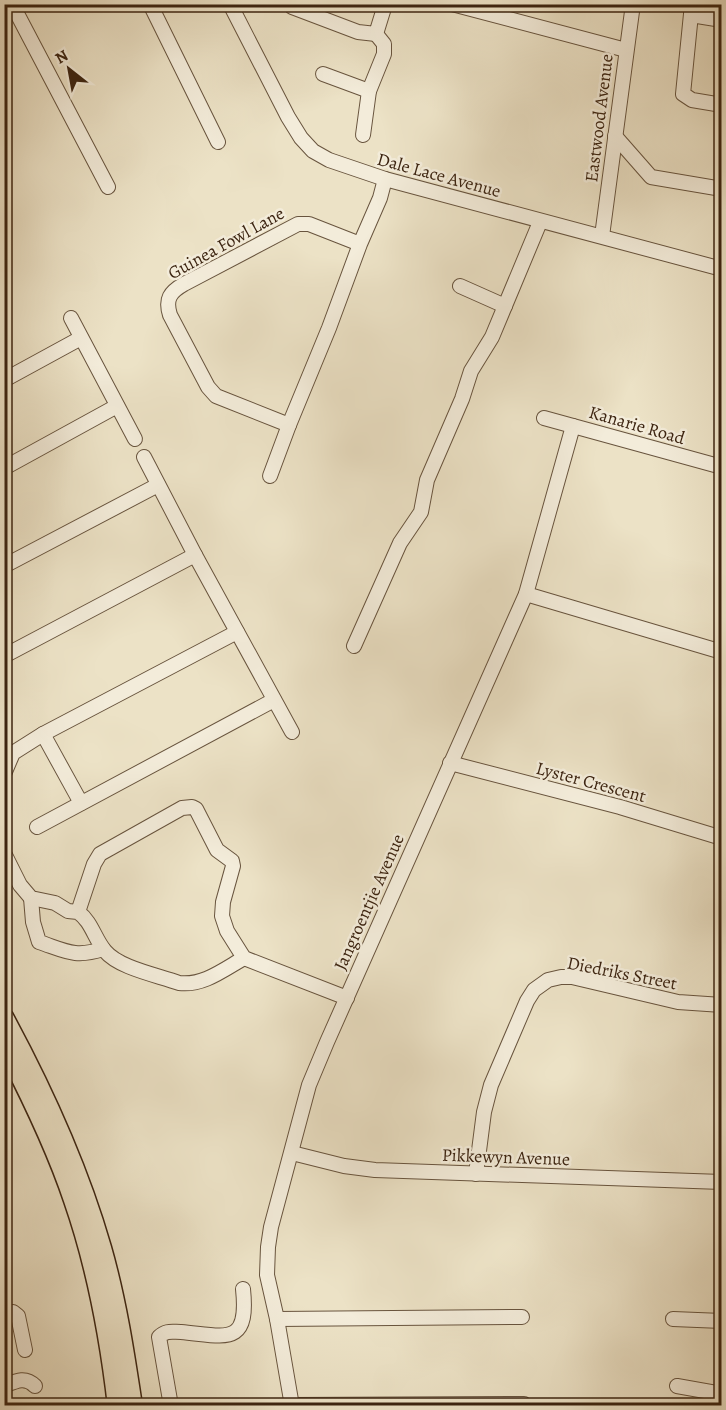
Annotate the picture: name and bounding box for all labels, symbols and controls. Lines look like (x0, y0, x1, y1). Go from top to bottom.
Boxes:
north arrow (39, 39, 99, 99)
text: N (51, 44, 73, 69)
street label: Eastwood Avenue (579, 53, 619, 183)
street label: Dale Lace Avenue (374, 147, 504, 203)
street label: Guinea Fowl Lane (164, 201, 288, 285)
street label: Kanarie Road (586, 400, 688, 450)
street label: Lyster Crescent (533, 756, 649, 808)
street label: Jangroentjie Avenue (328, 830, 410, 974)
street label: Diedriks Street (565, 951, 679, 995)
street label: Pikkewyn Avenue (442, 1143, 570, 1171)

